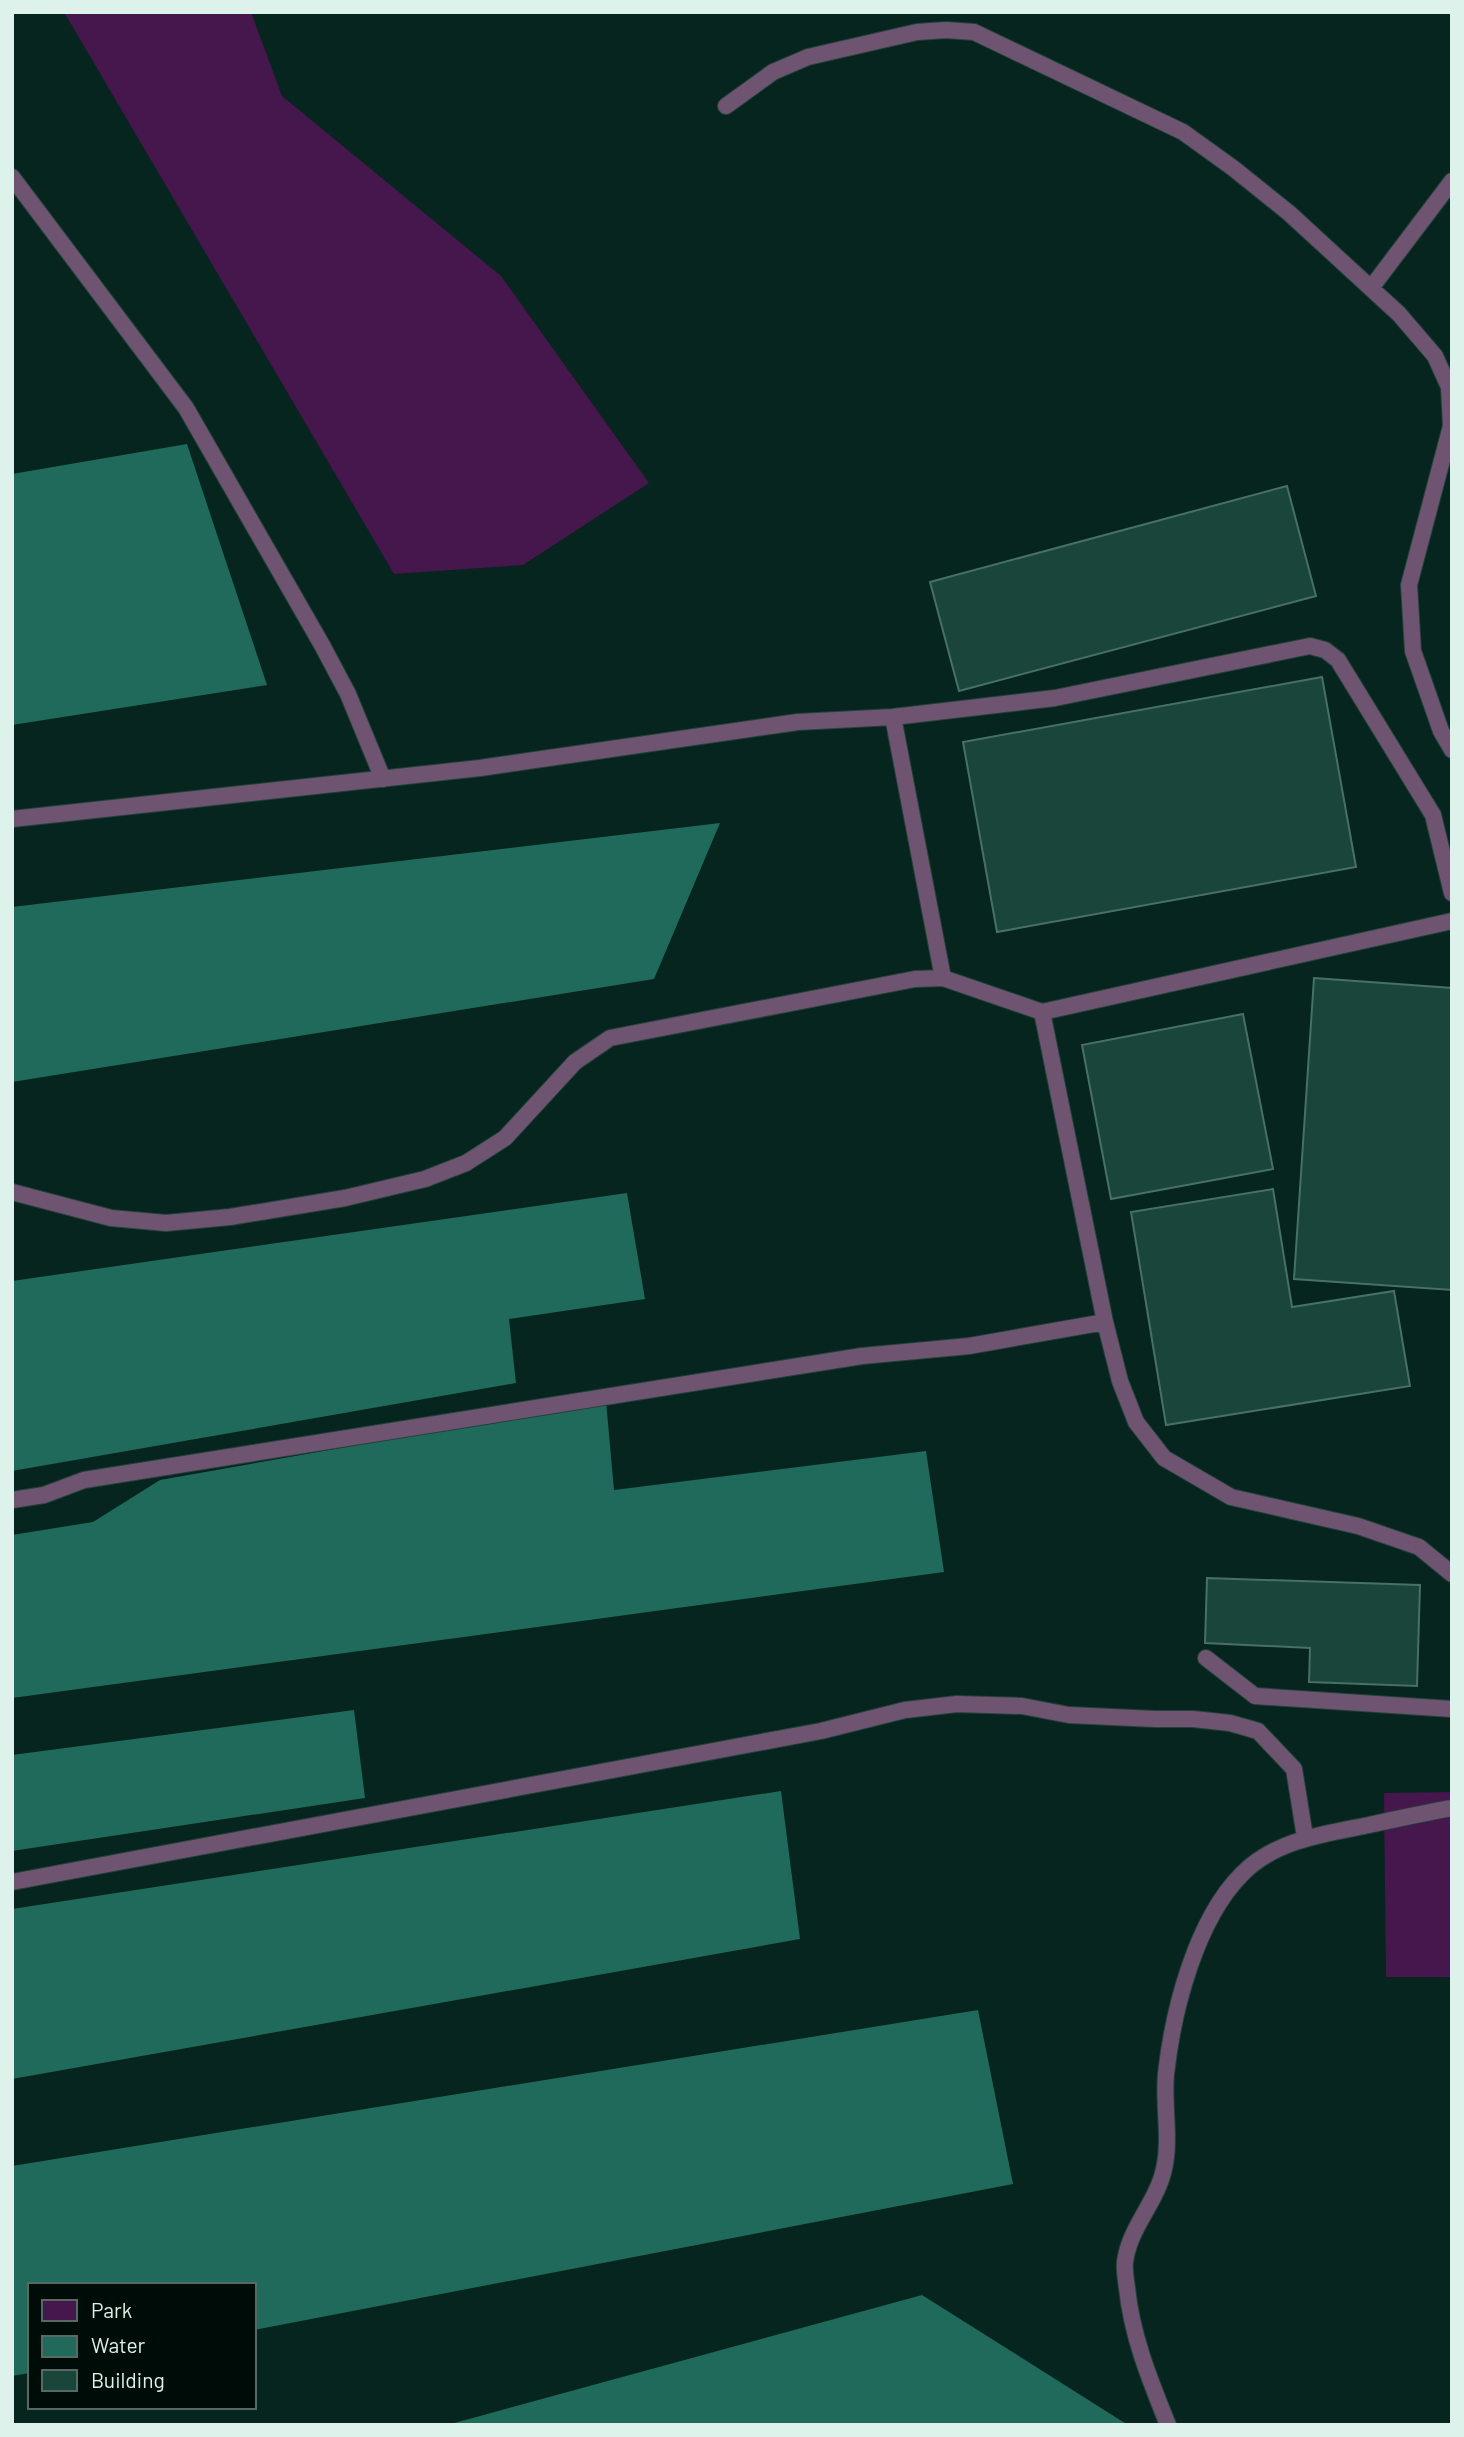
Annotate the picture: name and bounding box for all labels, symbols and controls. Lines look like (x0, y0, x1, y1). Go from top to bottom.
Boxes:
legend (28, 2283, 256, 2409)
text: Park (91, 2297, 132, 2322)
text: Water (91, 2332, 146, 2357)
text: Building (91, 2367, 165, 2392)

